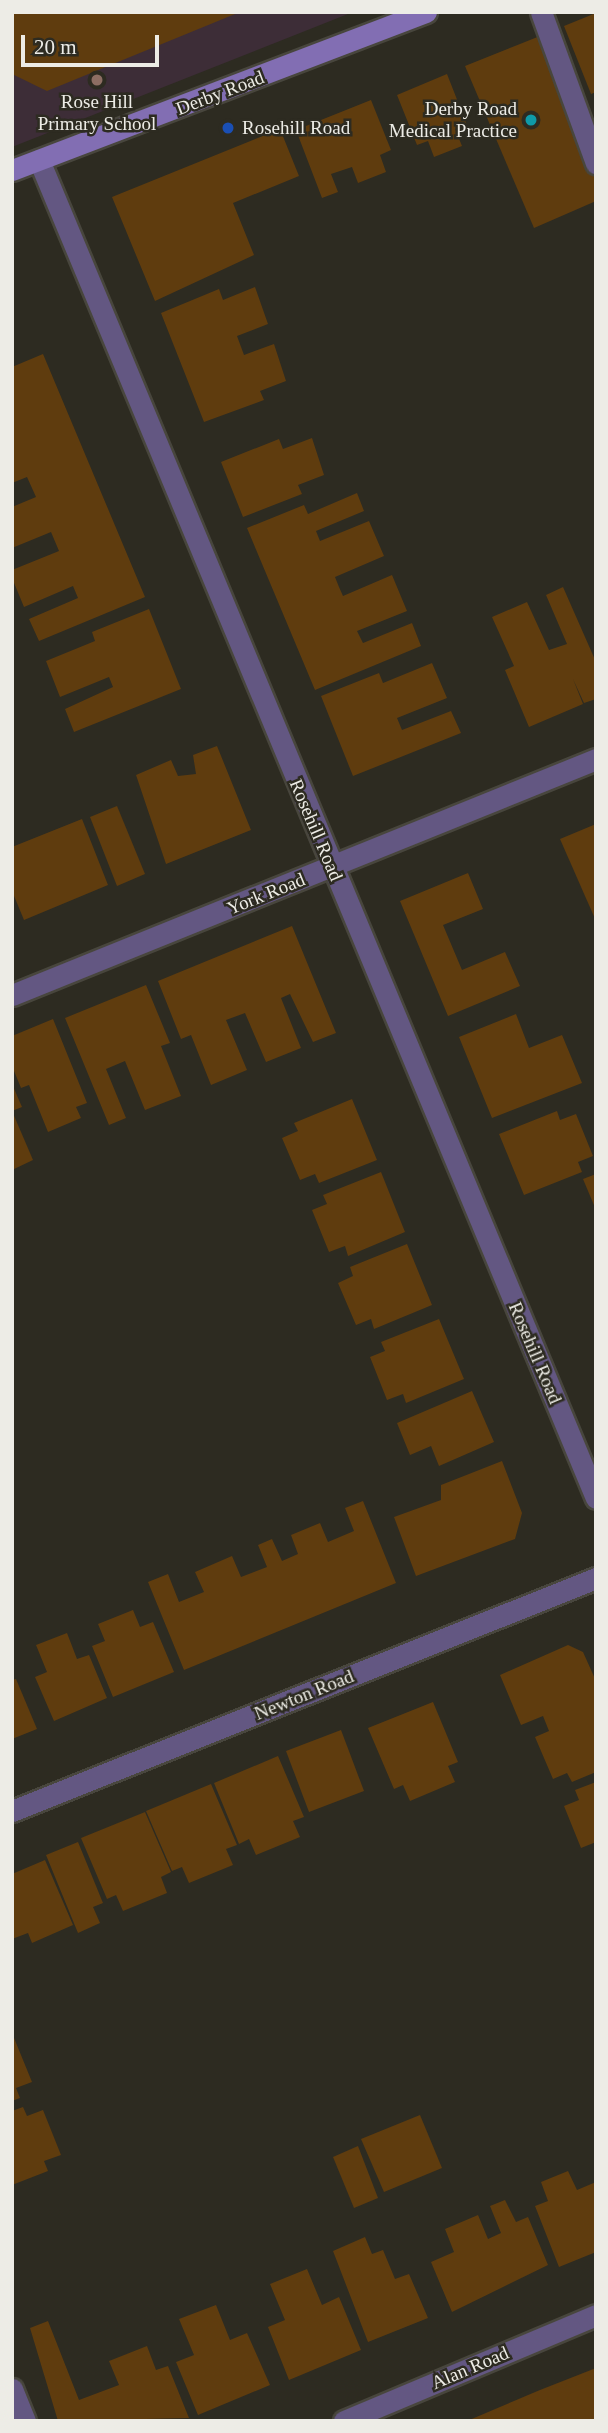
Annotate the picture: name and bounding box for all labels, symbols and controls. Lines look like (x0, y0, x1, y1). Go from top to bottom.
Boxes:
scale bar (24, 21, 163, 65)
text: 20 m (34, 35, 77, 59)
street label: Derby Road (173, 66, 267, 120)
marker: Rose Hill Primary School (89, 72, 105, 88)
place label: Rose Hill Primary School (38, 91, 156, 135)
place label: Derby Road Medical Practice (389, 98, 517, 142)
marker: Derby Road Medical Practice (523, 112, 539, 128)
place label: Rosehill Road (242, 117, 350, 139)
marker: Rosehill Road (220, 120, 236, 136)
street label: Rosehill Road (284, 776, 348, 884)
street label: York Road (224, 868, 308, 920)
street label: Rosehill Road (503, 1299, 567, 1407)
street label: Newton Road (251, 1665, 357, 1725)
street label: Alan Road (428, 2342, 512, 2394)

